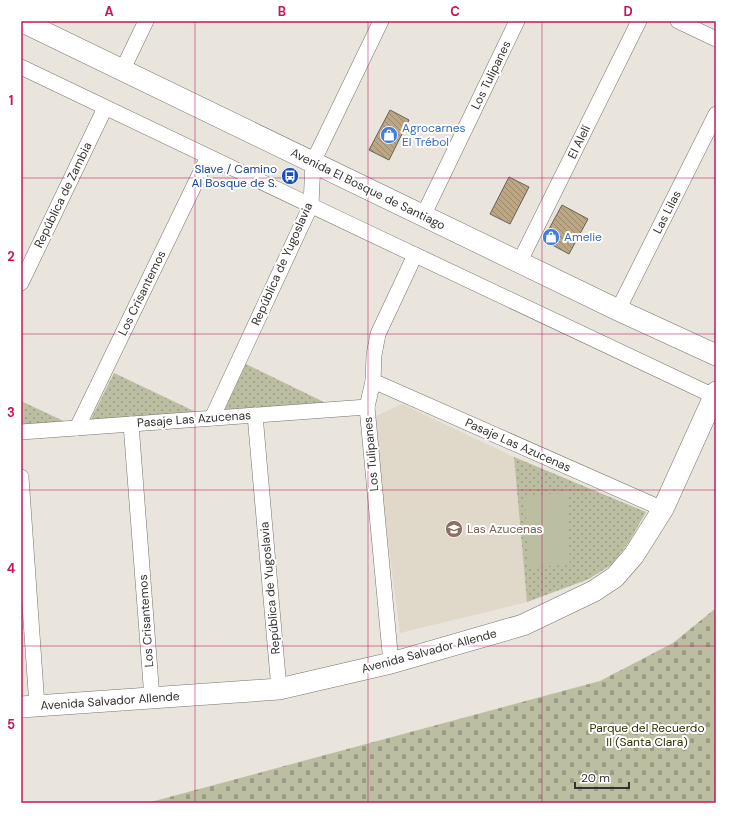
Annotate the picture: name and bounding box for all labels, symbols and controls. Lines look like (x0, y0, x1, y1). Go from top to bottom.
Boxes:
text: A (104, 3, 114, 20)
text: B (278, 3, 286, 20)
text: C (450, 3, 460, 20)
text: D (623, 3, 633, 20)
street label: Los Tulipanes (467, 38, 515, 112)
text: 1 (9, 92, 13, 109)
place label: Agrocarnes El Trébol (402, 120, 466, 150)
street label: El Alelí (564, 122, 594, 161)
shop icon: Agrocarnes El Trébol (379, 125, 399, 145)
street label: República de Zambia (30, 139, 96, 251)
street label: Avenida El Bosque de Santiago (288, 144, 448, 234)
place label: Slave / Camino Al Bosque de S. (192, 161, 277, 191)
bus stop icon: Slave / Camino Al Bosque de S. (280, 166, 300, 186)
street label: Las Lilas (649, 188, 685, 236)
street label: República de Yugoslavia (248, 200, 316, 328)
shop icon: Amelie (541, 227, 561, 247)
place label: Amelie (564, 229, 602, 245)
text: 2 (7, 248, 15, 265)
street label: Los Crisantemos (114, 248, 170, 338)
text: 3 (7, 404, 15, 421)
street label: Pasaje Las Azucenas (136, 407, 252, 431)
street label: Pasaje Las Azucenas (463, 414, 573, 476)
street label: Los Tulipanes (360, 416, 382, 492)
school or university icon: Las Azucenas (444, 519, 464, 539)
street label: República de Yugoslavia (256, 521, 284, 655)
place label: Las Azucenas (467, 521, 543, 537)
text: 4 (7, 560, 15, 577)
street label: Los Crisantemos (135, 574, 157, 668)
street label: Avenida Salvador Allende (360, 625, 499, 677)
street label: Avenida Salvador Allende (40, 688, 180, 714)
text: 5 (7, 716, 15, 733)
park label: Parque del Recuerdo II (Santa Clara) (589, 720, 705, 750)
scale bar (575, 764, 629, 790)
text: 20 m (581, 770, 610, 786)

